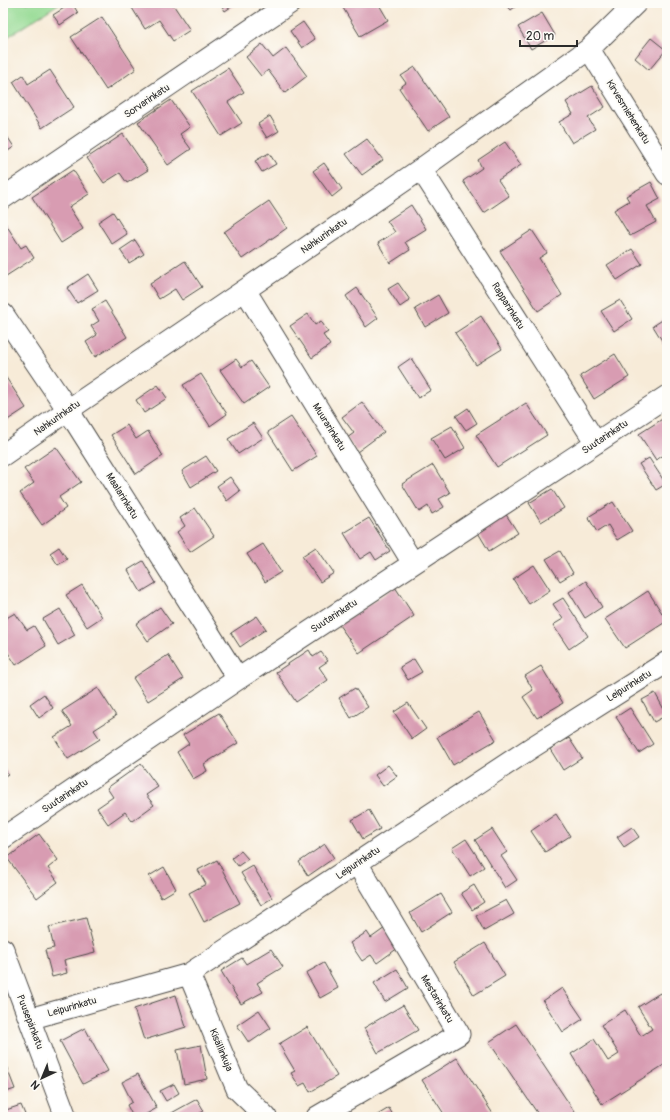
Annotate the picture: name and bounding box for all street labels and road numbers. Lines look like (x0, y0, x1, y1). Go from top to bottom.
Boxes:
street label: Kirvesmiehenkatu (603, 78, 653, 146)
street label: Sorvarinkatu (122, 81, 172, 121)
street label: Nahkurinkatu (299, 216, 349, 256)
street label: Rapparinkatu (489, 280, 527, 332)
street label: Nahkurinkatu (32, 398, 82, 438)
street label: Muurarinkatu (310, 401, 348, 453)
street label: Suutarinkatu (580, 417, 630, 457)
street label: Maalarinkatu (103, 471, 141, 521)
street label: Suutarinkatu (308, 597, 360, 635)
street label: Leipurinkatu (604, 668, 654, 704)
street label: Suutarinkatu (40, 776, 90, 816)
street label: Leipurinkatu (334, 844, 382, 882)
street label: Mestarinkatu (418, 973, 456, 1025)
street label: Puusepänkatu (14, 993, 46, 1051)
street label: Leipurinkatu (46, 994, 98, 1020)
street label: Kisällinkuja (207, 1027, 236, 1074)

